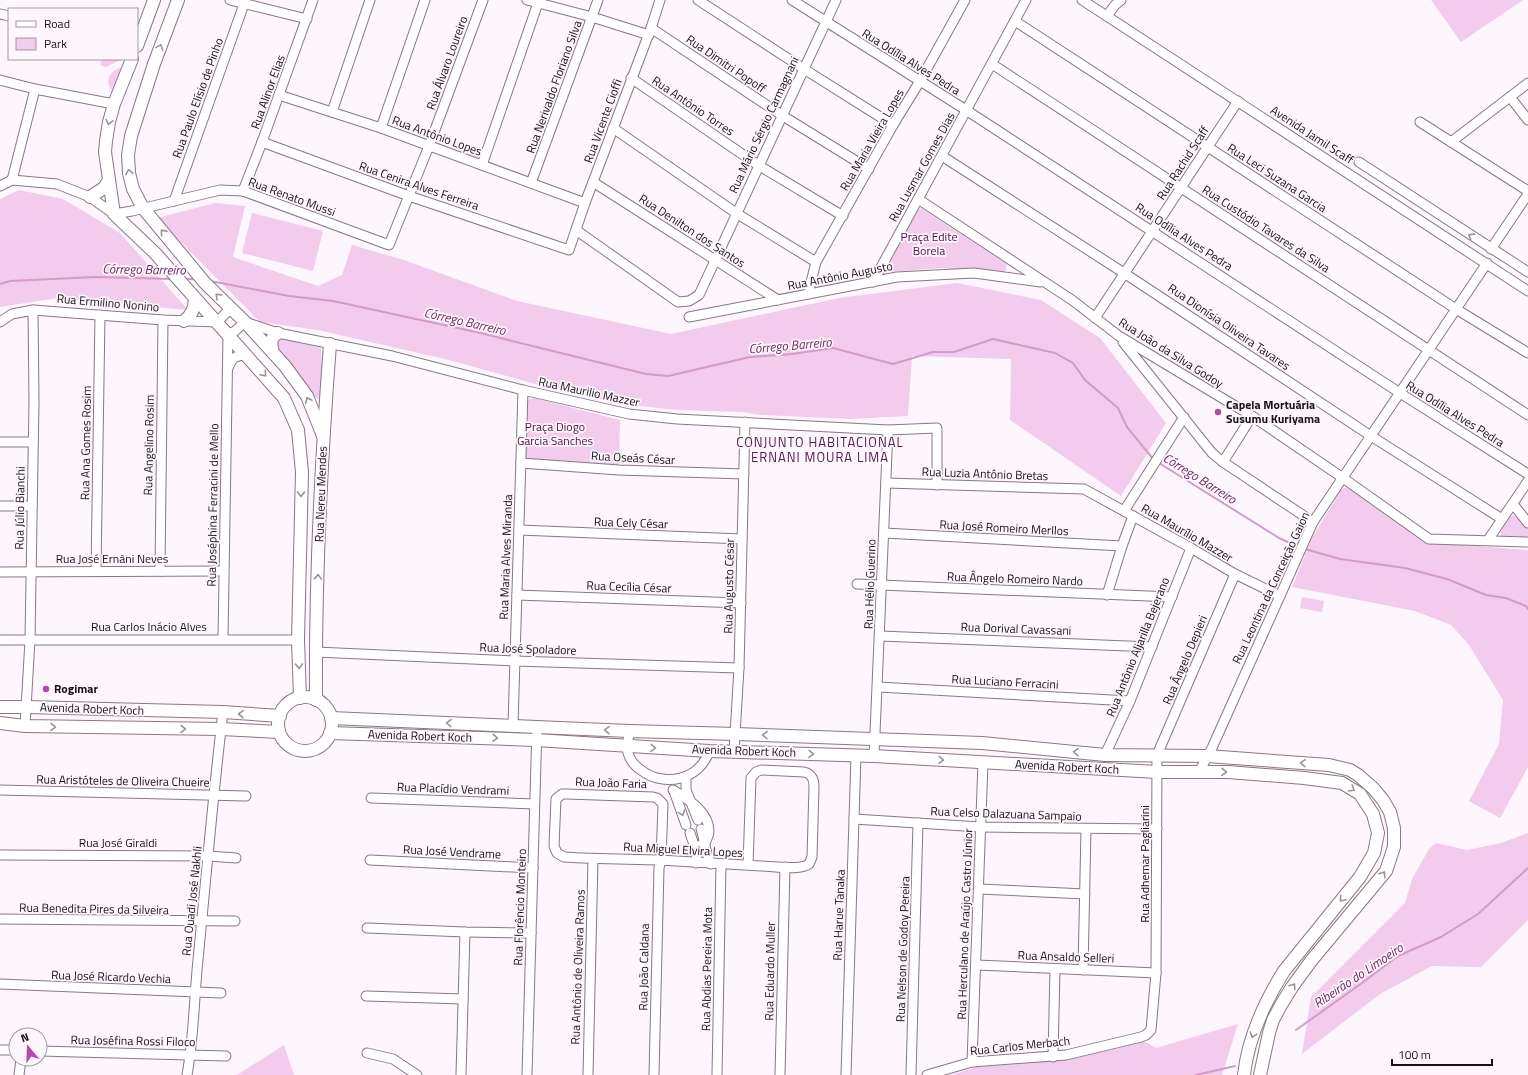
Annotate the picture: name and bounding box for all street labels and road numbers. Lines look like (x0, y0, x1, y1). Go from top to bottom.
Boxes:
street label: Rua Álvaro Loureiro (421, 13, 472, 112)
street label: Rua Nerivaldo Floriano Silva (521, 18, 586, 156)
street label: Rua Odília Alves Pedra (858, 24, 964, 100)
street label: Rua Dimitri Popoff (682, 30, 770, 97)
street label: Rua Paulo Elísio de Pinho (167, 35, 228, 161)
street label: Rua Alinor Elias (245, 51, 290, 132)
street label: Rua Mário Sérgio Carmagnani (723, 53, 804, 196)
street label: Rua Antônio Torres (648, 71, 739, 141)
street label: Rua Vicente Cioffi (578, 76, 627, 166)
street label: Rua Maria Vieira Lopes (835, 85, 909, 194)
street label: Avenida Jamil Scaff (1267, 100, 1358, 169)
street label: Rua Lusmar Gomes Dias (883, 108, 960, 225)
street label: Rua Antônio Lopes (390, 110, 485, 161)
street label: Rua Rachid Scaff (1152, 122, 1214, 203)
street label: Rua Leci Suzana Garcia (1224, 138, 1331, 217)
street label: Rua Cenira Alves Ferreira (357, 156, 482, 215)
street label: Rua Renato Mussi (246, 172, 338, 221)
street label: Rua Custódio Tavares da Silva (1199, 180, 1334, 277)
street label: Rua Denilton dos Santos (635, 189, 750, 272)
street label: Rua Odília Alves Pedra (1132, 198, 1237, 275)
street label: Rua Antônio Augusto (786, 256, 894, 295)
street label: Rua Dionísia Oliveira Tavares (1164, 278, 1295, 375)
street label: Rua Ermilino Nonino (56, 289, 160, 316)
street label: Rua João da Silva Godoy (1115, 313, 1228, 393)
street label: Rua Maurilio Mazzer (537, 371, 642, 412)
street label: Rua Odília Alves Pedra (1402, 376, 1508, 452)
street label: Rua Ana Gomes Rosim (75, 386, 96, 500)
street label: Rua Angelino Rosim (138, 394, 159, 496)
street label: Rua Joséphina Ferracini de Mello (202, 423, 223, 587)
street label: Rua Nereu Mendes (309, 445, 332, 542)
street label: Rua Oseás César (590, 446, 676, 469)
street label: Rua Luzia Antônio Bretas (921, 462, 1049, 485)
street label: Rua Júlio Bianchi (9, 466, 30, 550)
street label: Rua Maria Alves Miranda (494, 494, 517, 620)
street label: Rua Maurílio Mazzer (1138, 499, 1237, 567)
street label: Rua Leontina da Conceição Gaion (1227, 509, 1314, 667)
street label: Rua Cely César (594, 512, 668, 533)
street label: Rua José Romeiro Merllos (939, 515, 1070, 540)
street label: Rua Augusto César (718, 538, 739, 634)
street label: Rua Hélio Guerino (858, 539, 881, 629)
street label: Rua José Ernâni Neves (56, 549, 169, 568)
street label: Rua Ângelo Romeiro Nardo (947, 567, 1083, 590)
street label: Rua Antônio Aljarilla Bejerano (1101, 574, 1174, 720)
street label: Rua Cecília César (586, 576, 672, 597)
street label: Rua Ângelo Depieri (1157, 612, 1212, 707)
street label: Rua Carlos Inácio Alves (91, 617, 207, 636)
street label: Rua Dorival Cavassani (960, 617, 1072, 640)
street label: Rua José Spoladore (479, 637, 577, 660)
street label: Rua Luciano Ferracini (951, 669, 1059, 694)
street label: Avenida Robert Koch (40, 697, 145, 720)
street label: Avenida Robert Koch (368, 724, 473, 747)
street label: Avenida Robert Koch (692, 739, 797, 762)
street label: Avenida Robert Koch (1014, 754, 1120, 779)
street label: Rua Aristóteles de Oliveira Chueire (36, 769, 210, 792)
street label: Rua João Faria (575, 772, 647, 793)
street label: Rua Placídio Vendrami (397, 777, 510, 800)
street label: Rua Celso Dalazuana Sampaio (930, 801, 1082, 826)
street label: Rua Adhemar Pagliarini (1135, 805, 1154, 923)
street label: Rua Herculano de Araújo Castro Júnior (952, 828, 977, 1020)
street label: Rua José Giraldi (79, 833, 157, 852)
street label: Rua Miguel Elvira Lopes (623, 837, 744, 862)
street label: Rua José Vendrame (403, 839, 502, 864)
street label: Rua Ouadi José Nakhli (176, 845, 207, 957)
street label: Rua Florêncio Monteiro (508, 848, 531, 966)
street label: Rua Harue Tanaka (827, 869, 850, 961)
street label: Rua Nelson de Godoy Pereira (890, 876, 915, 1022)
street label: Rua Antônio de Oliveira Ramos (565, 889, 590, 1045)
street label: Rua Benedita Pires da Silveira (19, 898, 169, 919)
street label: Rua Abdias Pereira Mota (696, 907, 717, 1031)
street label: Rua Eduardo Muller (759, 921, 780, 1021)
street label: Rua João Caldana (633, 923, 654, 1011)
street label: Rua Ansaldo Selleri (1017, 945, 1115, 968)
street label: Rua José Ricardo Vechia (51, 965, 171, 988)
street label: Rua Joséfina Rossi Filoco (70, 1030, 196, 1051)
street label: Rua Carlos Merbach (969, 1031, 1071, 1060)

